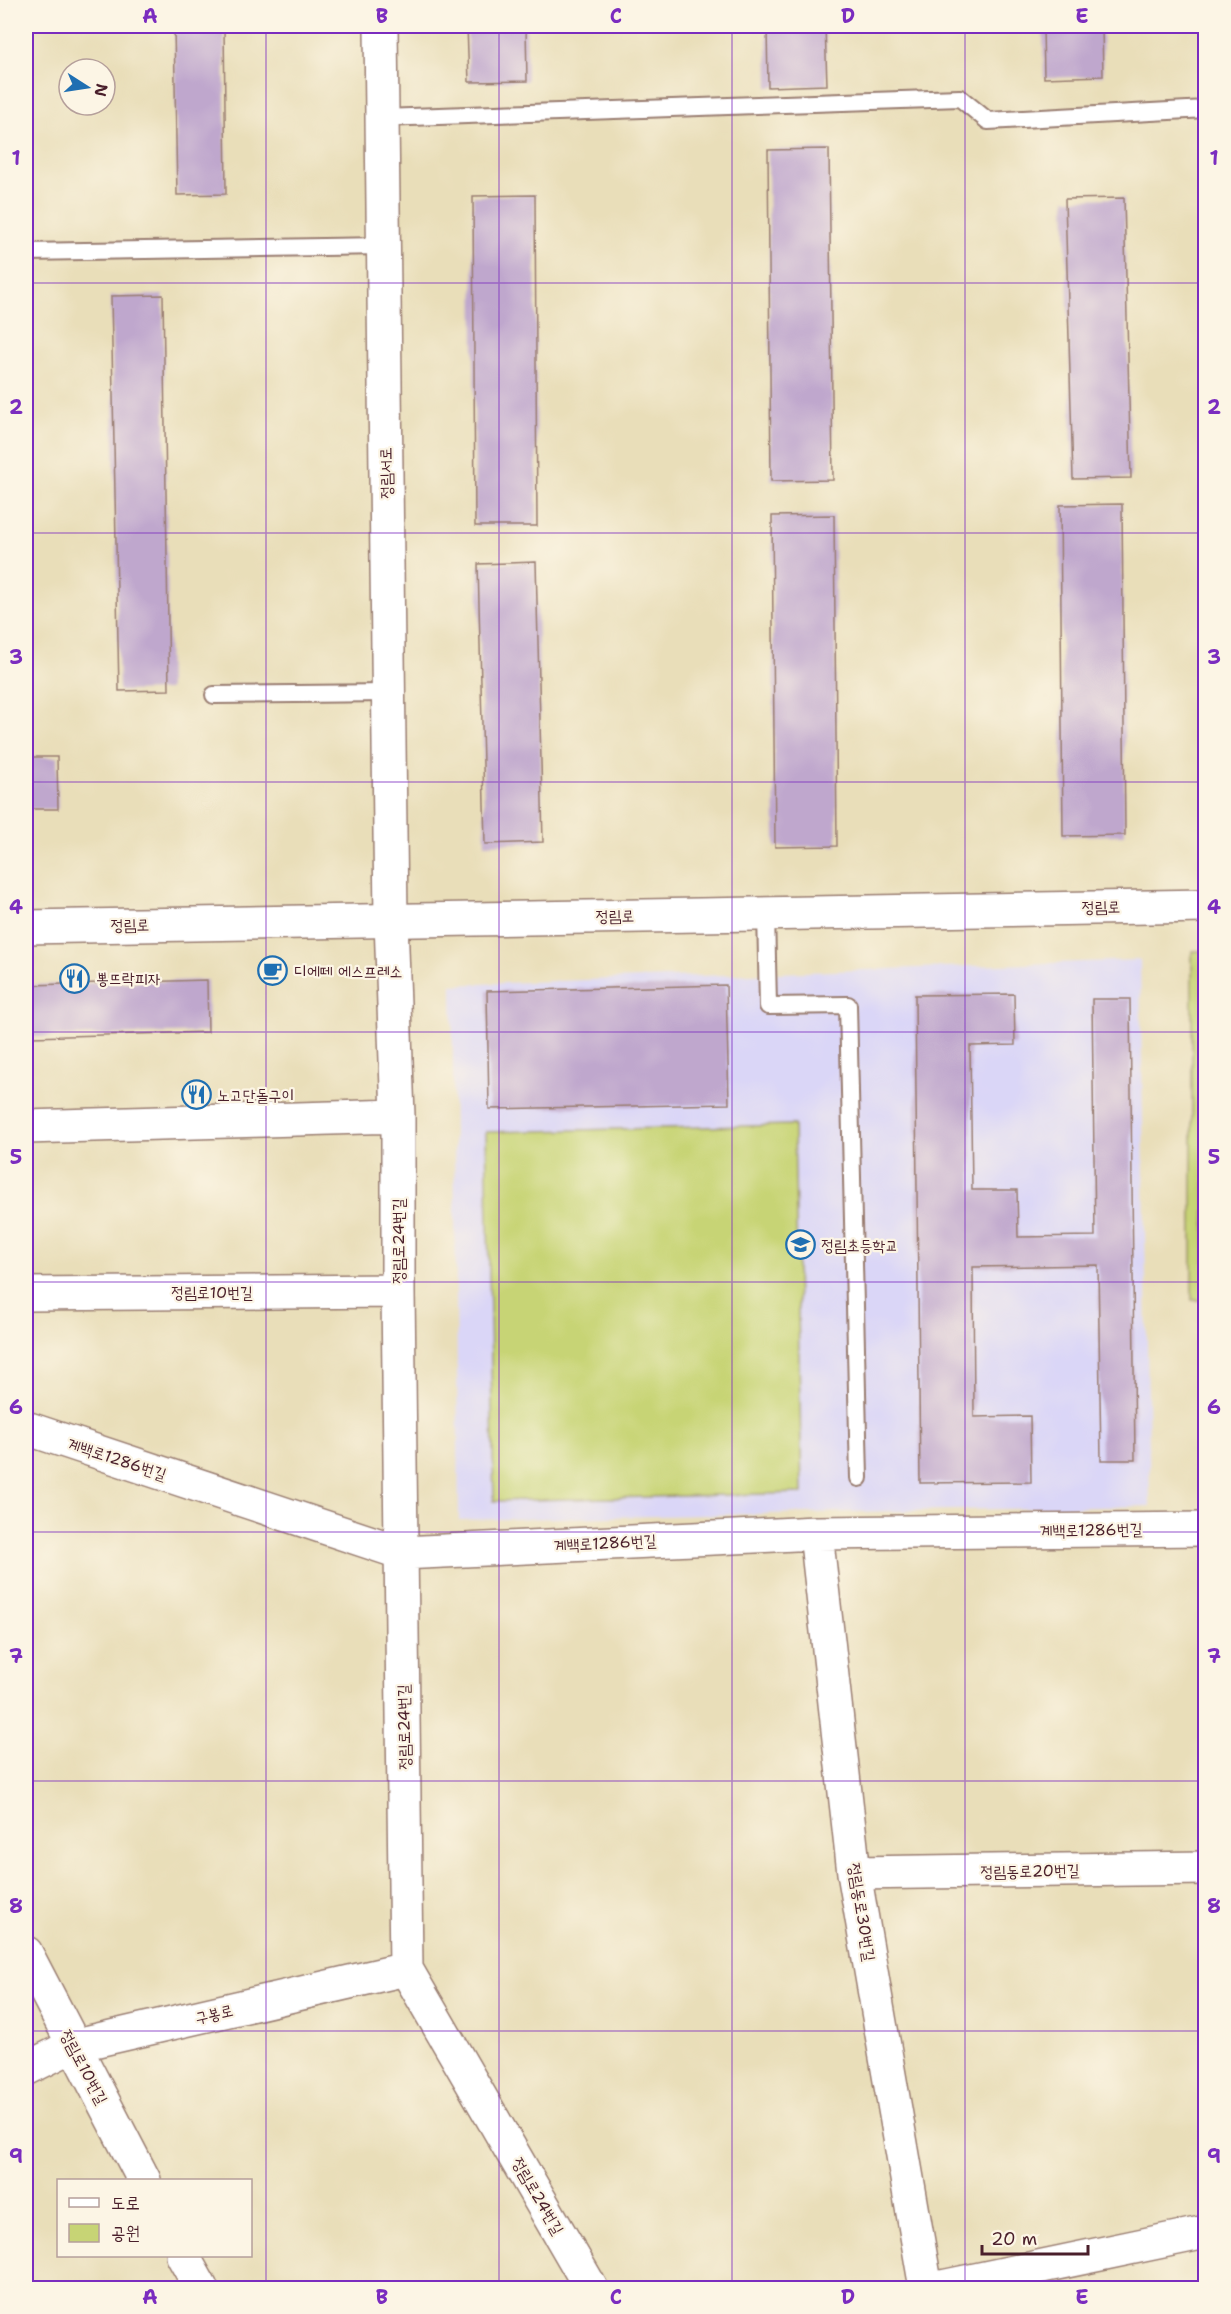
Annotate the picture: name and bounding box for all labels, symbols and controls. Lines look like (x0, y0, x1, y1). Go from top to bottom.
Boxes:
text: A (142, 3, 158, 29)
text: B (376, 3, 388, 29)
text: C (610, 3, 622, 29)
text: D (841, 3, 855, 29)
text: E (1075, 3, 1089, 29)
north arrow (57, 57, 117, 117)
text: N (90, 82, 113, 98)
text: 1 (11, 145, 21, 171)
text: 1 (1209, 145, 1219, 171)
text: 2 (9, 394, 23, 420)
text: 2 (1207, 394, 1221, 420)
street label: 정림서로 (375, 447, 397, 499)
text: 3 (9, 644, 23, 670)
text: 3 (1207, 644, 1221, 670)
text: 4 (9, 894, 23, 920)
text: 4 (1207, 894, 1221, 920)
street label: 정림로 (1082, 896, 1120, 918)
street label: 정림로 (596, 905, 634, 927)
street label: 정림로 (111, 914, 149, 936)
cafe icon: 디에떼 에스프레소 (257, 955, 289, 987)
place label: 디에떼 에스프레소 (294, 961, 402, 982)
restaurant icon: 뽕뜨락피자 (59, 962, 91, 994)
place label: 뽕뜨락피자 (96, 968, 161, 989)
restaurant icon: 노고단돌구이 (180, 1079, 212, 1111)
place label: 노고단돌구이 (217, 1085, 294, 1106)
text: 5 (10, 1144, 22, 1170)
text: 5 (1208, 1144, 1220, 1170)
street label: 정림로24번길 (388, 1198, 409, 1284)
school or university icon: 정림초등학교 (784, 1229, 816, 1261)
place label: 정림초등학교 (821, 1235, 898, 1256)
street label: 정림로10번길 (171, 1282, 253, 1303)
text: 6 (9, 1394, 23, 1420)
text: 6 (1207, 1394, 1221, 1420)
street label: 계백로1286번길 (65, 1433, 169, 1485)
street label: 계백로1286번길 (1039, 1519, 1143, 1541)
street label: 계백로1286번길 (553, 1530, 657, 1556)
text: 7 (9, 1643, 23, 1669)
text: 7 (1207, 1643, 1221, 1669)
street label: 정림로24번길 (393, 1684, 415, 1770)
street label: 정림동로20번길 (980, 1860, 1080, 1882)
street label: 정림동로30번길 (844, 1861, 880, 1963)
text: 8 (9, 1893, 23, 1919)
text: 8 (1207, 1893, 1221, 1919)
street label: 구봉로 (193, 1999, 235, 2029)
street label: 정림로10번길 (56, 2026, 113, 2108)
text: 9 (9, 2143, 23, 2169)
text: 9 (1207, 2143, 1221, 2169)
street label: 정림로24번길 (507, 2154, 569, 2238)
legend (57, 2179, 252, 2257)
text: 도로 (111, 2191, 140, 2215)
scale bar (982, 2218, 1088, 2256)
text: 공원 (111, 2221, 140, 2245)
text: 20 m (991, 2227, 1037, 2251)
text: A (142, 2284, 158, 2310)
text: B (376, 2284, 388, 2310)
text: C (610, 2284, 622, 2310)
text: D (841, 2284, 855, 2310)
text: E (1075, 2284, 1089, 2310)

